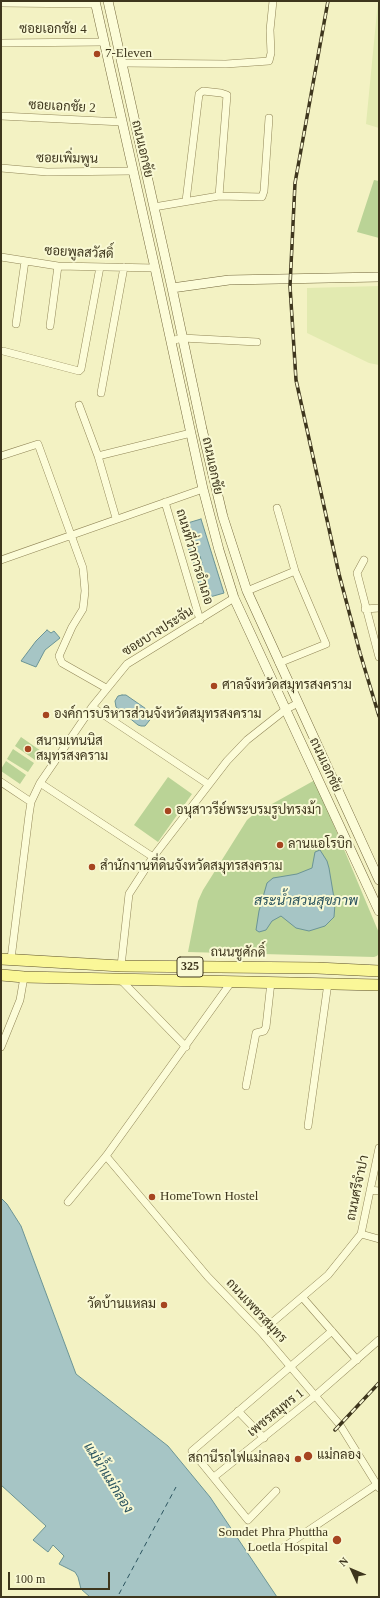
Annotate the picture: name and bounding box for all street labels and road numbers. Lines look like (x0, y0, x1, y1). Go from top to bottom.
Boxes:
street label: ซอยเอกชัย 4 (19, 22, 87, 38)
street label: ซอยเอกชัย 2 (28, 97, 96, 117)
street label: ถนนเอกชัย (128, 119, 156, 179)
street label: ซอยเพิ่มพูน (36, 151, 98, 167)
street label: ซอยพูลสวัสดิ์ (44, 243, 114, 263)
street label: ถนนเอกชัย (198, 436, 226, 496)
street label: ถนนที่ว่าการอำเภอ (172, 507, 216, 607)
street label: ซอยบางประจัน (120, 604, 196, 660)
street label: ถนนเอกชัย (306, 735, 344, 795)
street label: ถนนชูศักดิ์ (210, 945, 266, 961)
road number: 325 (177, 957, 203, 977)
street label: ถนนศรีจำปา (343, 1154, 373, 1222)
street label: ถนนเพชรสมุทร (222, 1276, 290, 1346)
street label: เพชรสมุทร 1 (245, 1386, 307, 1440)

